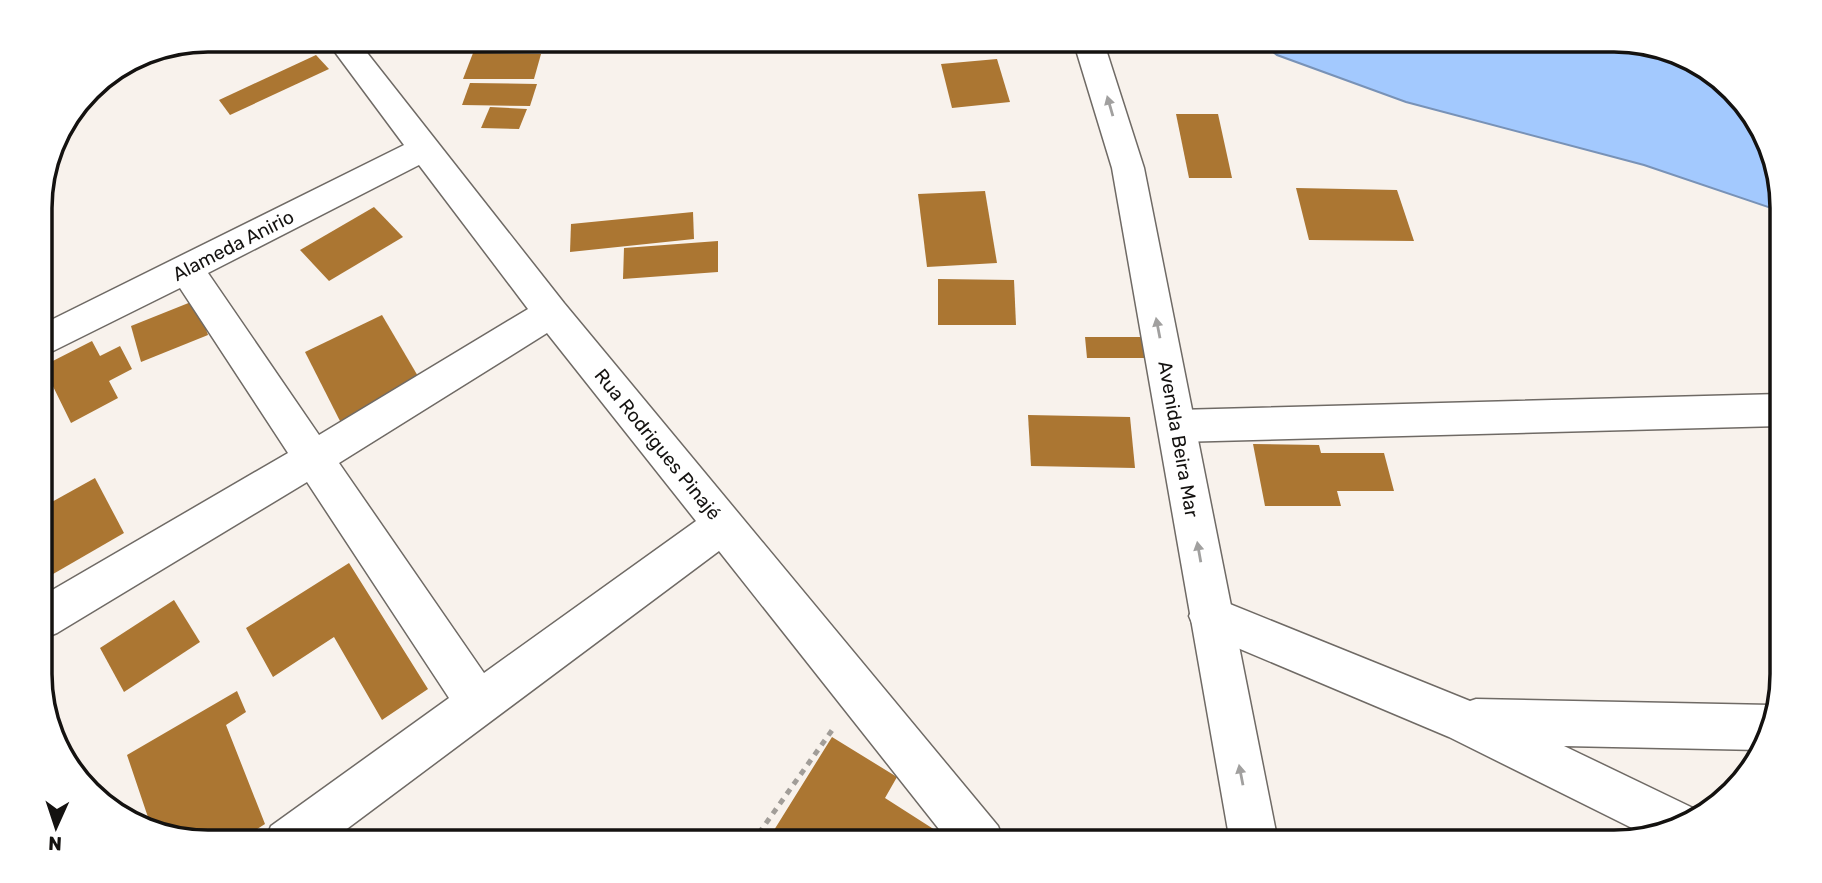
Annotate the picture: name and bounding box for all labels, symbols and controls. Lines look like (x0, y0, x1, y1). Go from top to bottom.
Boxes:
one-way arrow (1105, 95, 1115, 116)
street label: Alameda Anirio (169, 205, 298, 286)
one-way arrow (1153, 317, 1164, 339)
street label: Avenida Beira Mar (1153, 359, 1204, 520)
street label: Rua Rodrigues Pinajé (590, 364, 726, 524)
one-way arrow (1193, 541, 1204, 563)
one-way arrow (1235, 764, 1246, 786)
north arrow (21, 792, 91, 862)
text: N (48, 832, 63, 855)

